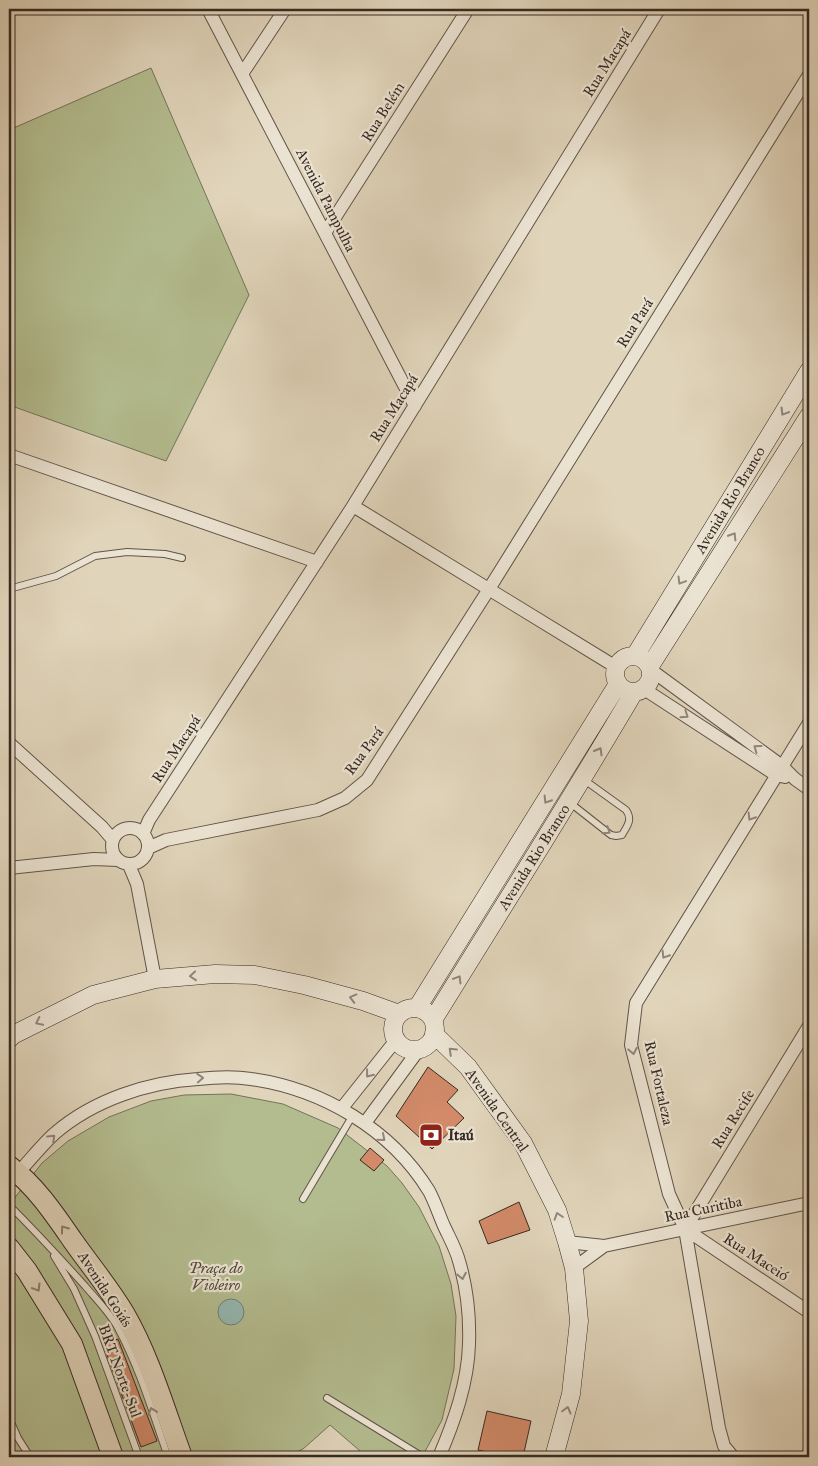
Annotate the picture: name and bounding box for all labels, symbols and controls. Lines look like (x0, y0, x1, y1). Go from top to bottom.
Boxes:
street label: Rua Macapá (579, 25, 635, 100)
street label: Rua Belém (358, 78, 409, 145)
street label: Avenida Pampulha (292, 144, 360, 255)
street label: Rua Pará (613, 295, 657, 351)
street label: Rua Macapá (366, 370, 422, 445)
one-way arrow (780, 407, 790, 416)
street label: Avenida Rio Branco (690, 443, 769, 558)
one-way arrow (726, 533, 736, 542)
one-way arrow (677, 576, 687, 585)
one-way arrow (680, 708, 689, 718)
street label: Rua Macapá (148, 712, 205, 786)
street label: Rua Pará (341, 723, 388, 778)
one-way arrow (754, 746, 763, 754)
one-way arrow (593, 748, 603, 757)
one-way arrow (543, 794, 553, 803)
street label: Avenida Rio Branco (494, 800, 574, 914)
one-way arrow (747, 811, 757, 820)
one-way arrow (601, 825, 611, 834)
one-way arrow (662, 950, 672, 959)
one-way arrow (189, 970, 197, 981)
one-way arrow (452, 975, 462, 984)
one-way arrow (348, 993, 357, 1004)
one-way arrow (35, 1016, 44, 1026)
street label: Rua Fortaleza (641, 1039, 678, 1127)
one-way arrow (627, 1046, 638, 1055)
one-way arrow (449, 1048, 458, 1057)
street label: Avenida Central (461, 1064, 533, 1156)
one-way arrow (367, 1068, 375, 1077)
one-way arrow (196, 1073, 204, 1084)
street label: Rua Recife (708, 1086, 758, 1152)
bank icon: Itaú (418, 1122, 444, 1148)
place label: Itaú (448, 1126, 474, 1144)
one-way arrow (376, 1132, 385, 1141)
one-way arrow (46, 1135, 55, 1144)
street label: Rua Curitiba (663, 1192, 744, 1226)
one-way arrow (554, 1213, 564, 1221)
one-way arrow (62, 1226, 70, 1235)
street label: Rua Maceió (720, 1229, 792, 1285)
street label: Avenida Goiás (73, 1247, 136, 1330)
park label: Praça do Violeiro (189, 1259, 243, 1294)
one-way arrow (457, 1271, 467, 1280)
one-way arrow (31, 1282, 41, 1291)
street label: BRT Norte-Sul (95, 1322, 146, 1421)
one-way arrow (148, 1407, 158, 1416)
one-way arrow (561, 1407, 571, 1415)

